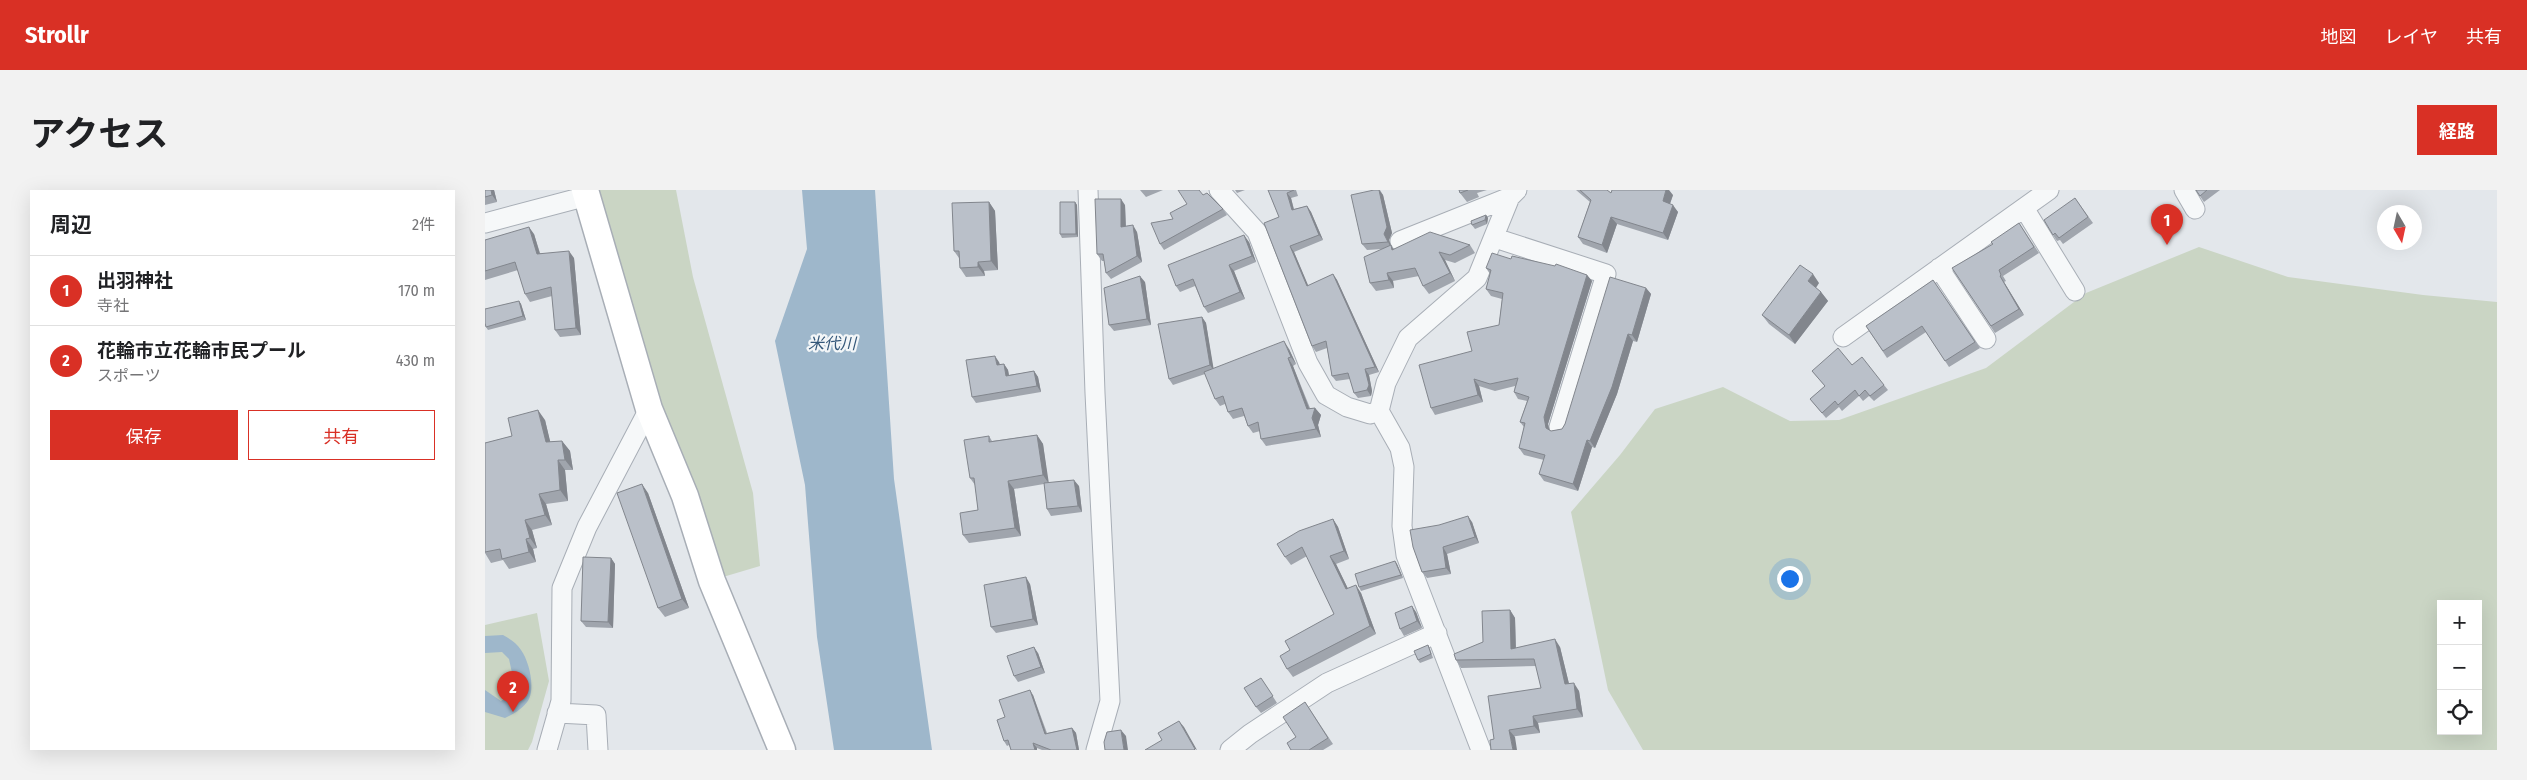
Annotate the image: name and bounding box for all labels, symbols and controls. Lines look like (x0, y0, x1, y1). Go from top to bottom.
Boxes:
text: Strollr (25, 21, 89, 49)
text: 地図 (2321, 26, 2357, 48)
text: レイヤ (2385, 26, 2438, 48)
text: 共有 (2466, 26, 2502, 48)
button: 経路 (2417, 105, 2497, 155)
text: アクセス (30, 113, 168, 155)
pin: 1 (2151, 204, 2183, 245)
north arrow (2377, 205, 2422, 250)
text: 周辺 (50, 212, 92, 238)
text: 2件 (412, 215, 435, 234)
text: 出羽神社 (97, 269, 173, 292)
text: 1 (63, 281, 69, 300)
text: 170 m (398, 281, 435, 300)
text: 寺社 (97, 296, 129, 315)
water label: 米代川 (808, 334, 858, 353)
text: 花輪市立花輪市民プール (97, 339, 306, 362)
text: 2 (62, 351, 70, 370)
text: 430 m (396, 351, 435, 370)
text: スポーツ (97, 366, 161, 385)
button: 保存 (50, 410, 238, 460)
button: 共有 (248, 410, 435, 460)
your location (1777, 566, 1803, 592)
map controls (2437, 600, 2482, 735)
button: + (2437, 600, 2482, 645)
button: − (2437, 645, 2482, 690)
pin: 2 (497, 671, 529, 712)
button: locate (2437, 690, 2482, 735)

